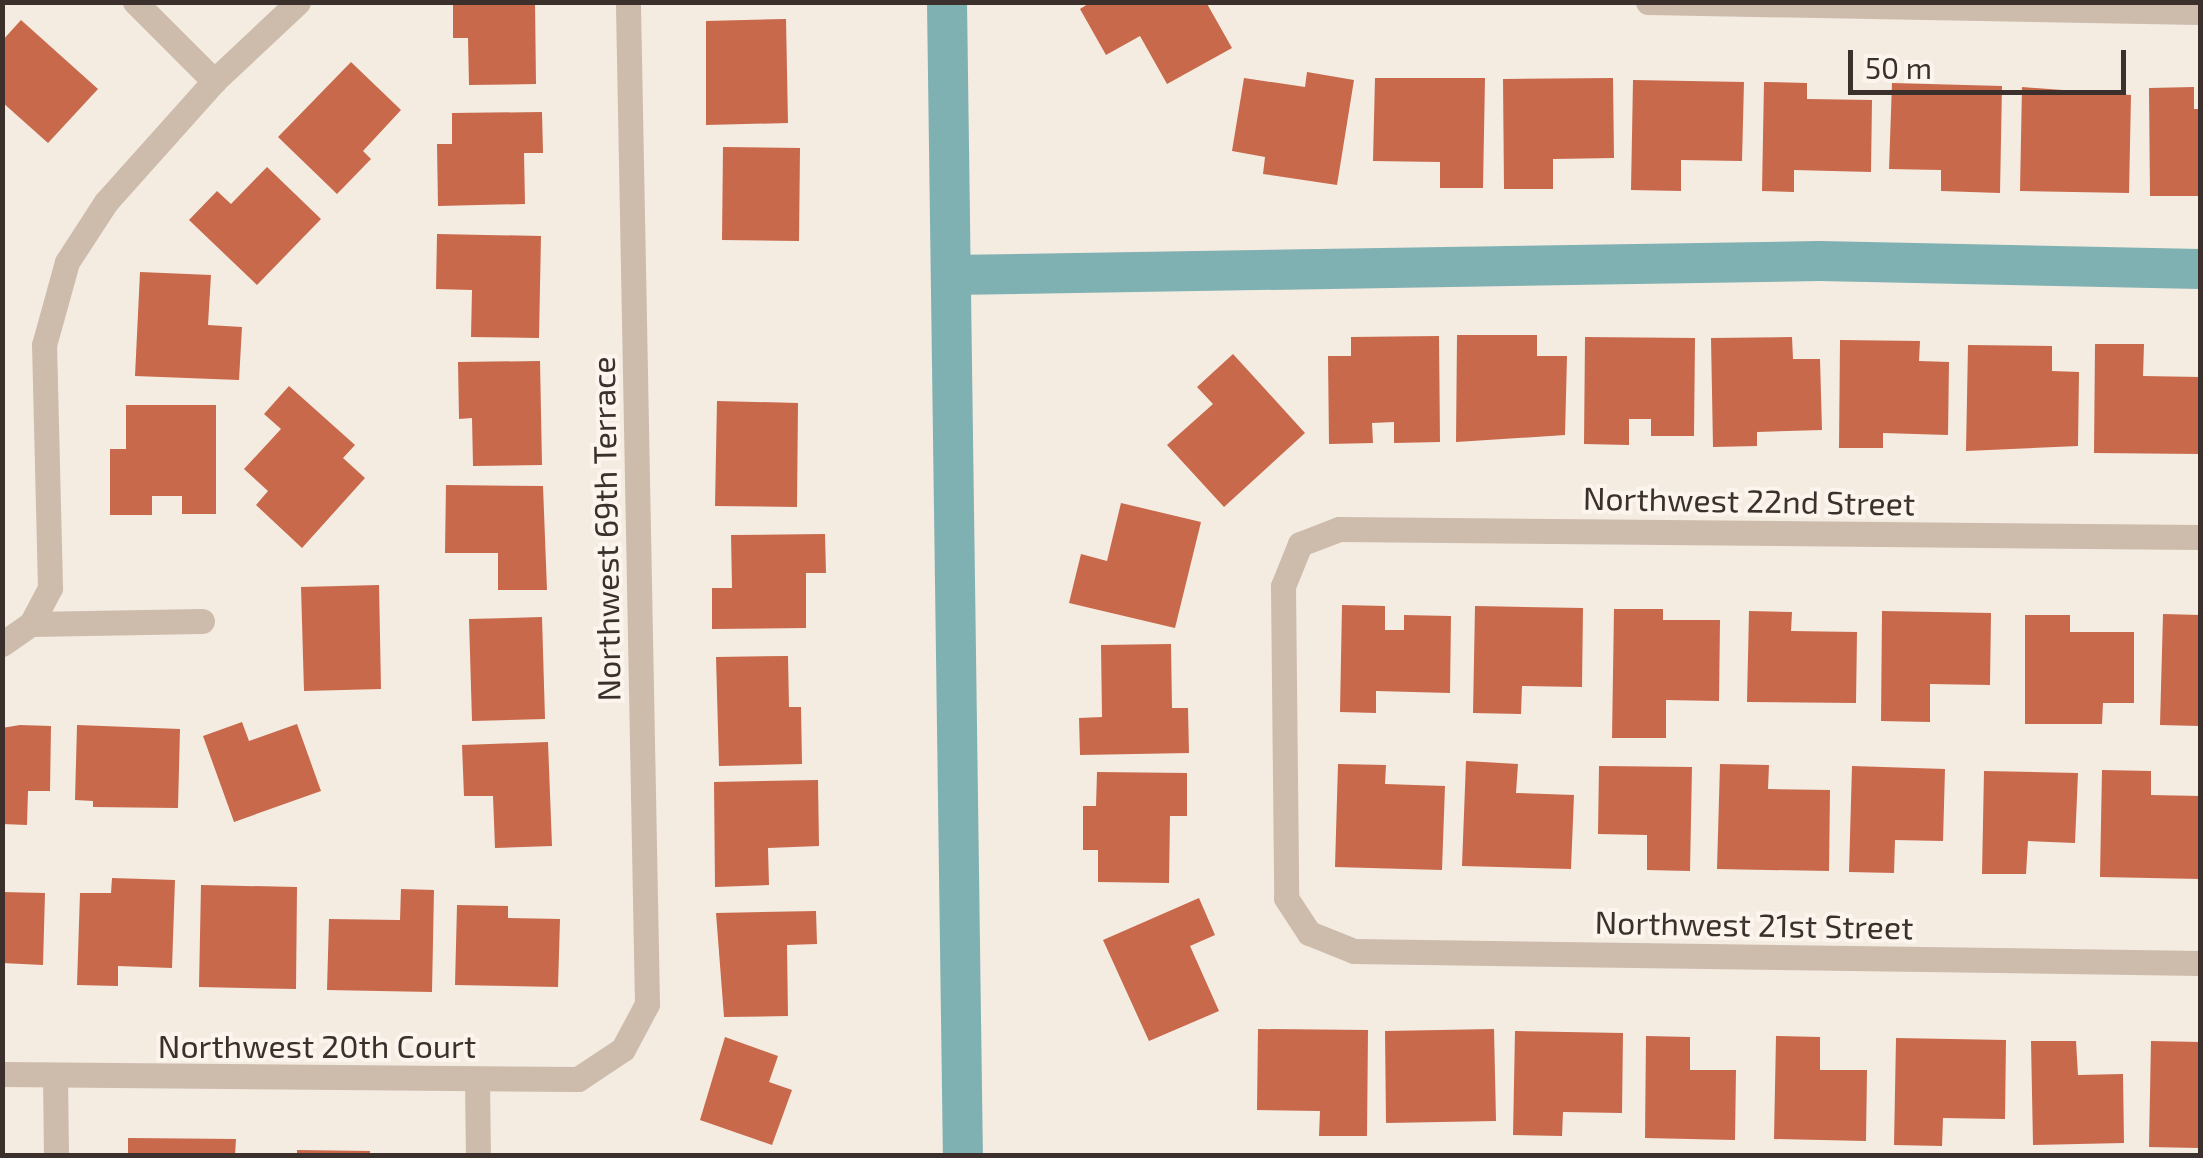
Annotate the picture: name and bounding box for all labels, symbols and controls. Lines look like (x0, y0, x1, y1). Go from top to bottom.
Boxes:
scale bar (1853, 30, 2130, 92)
text: 50 m (1865, 49, 1932, 85)
street label: Northwest 69th Terrace (583, 356, 627, 702)
street label: Northwest 22nd Street (1583, 478, 1915, 522)
street label: Northwest 21st Street (1594, 902, 1914, 946)
street label: Northwest 20th Court (158, 1026, 476, 1064)

